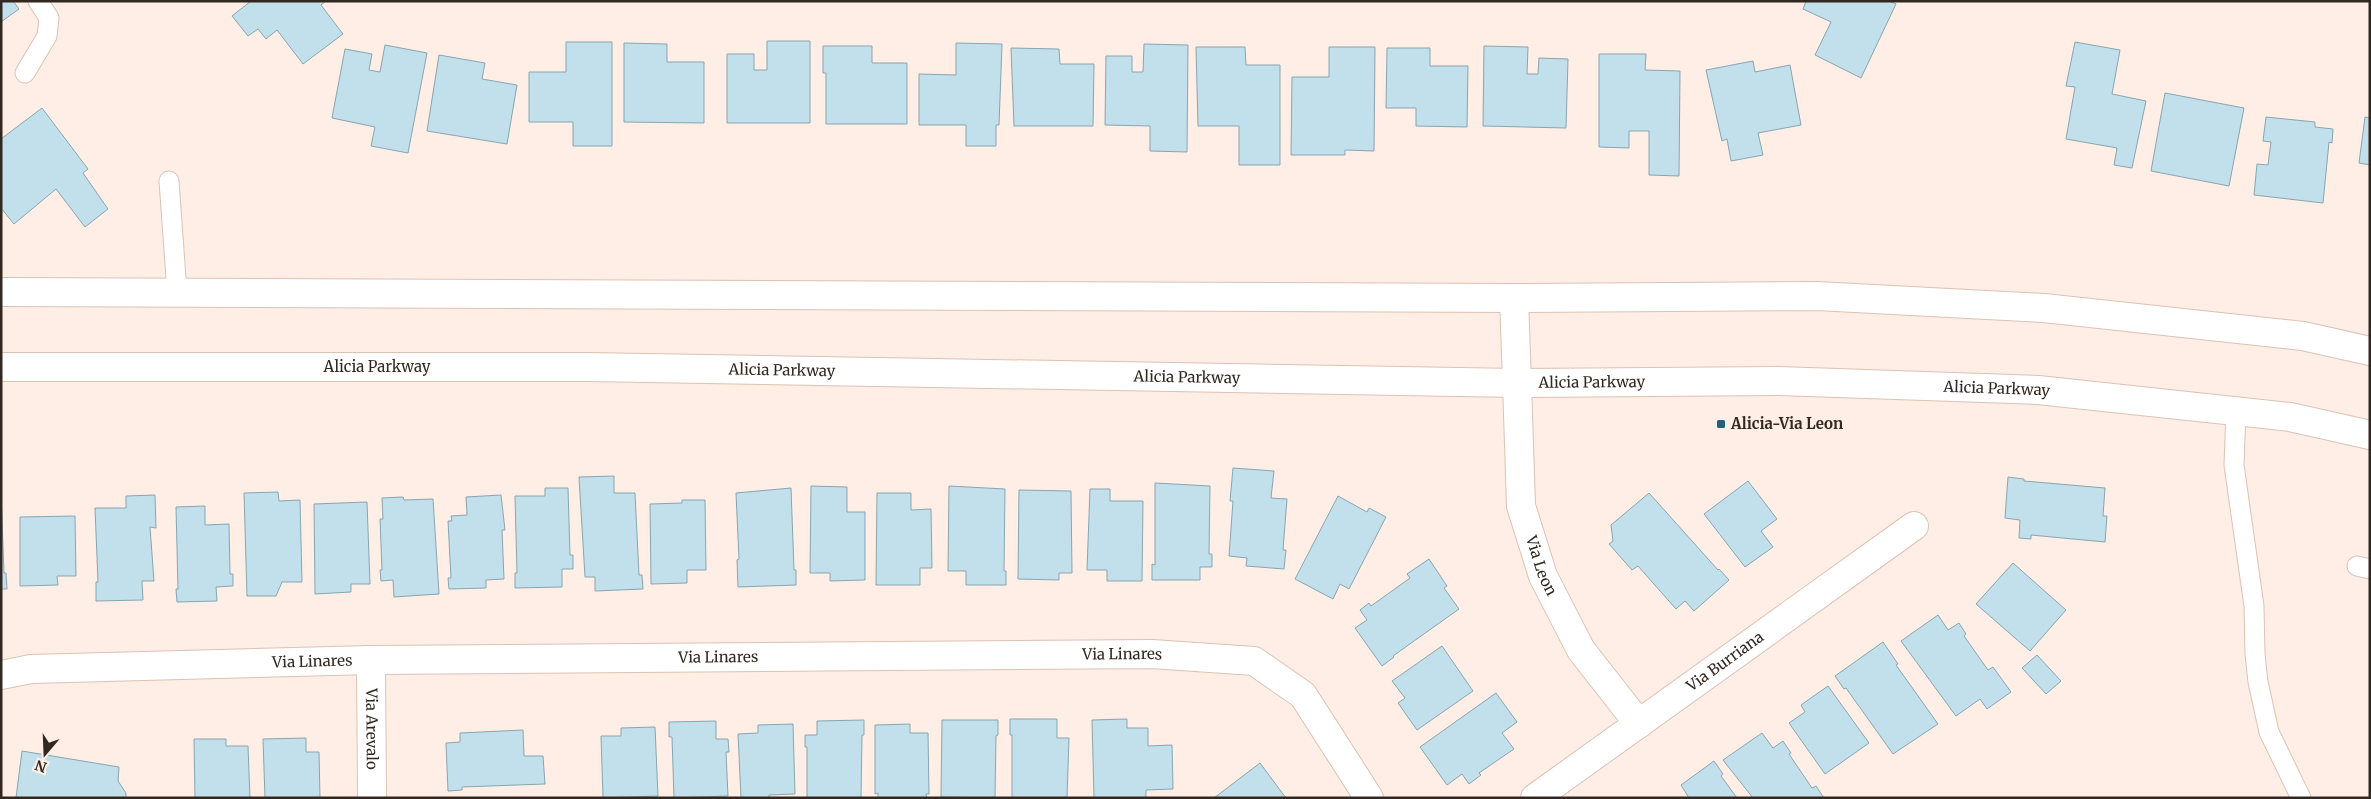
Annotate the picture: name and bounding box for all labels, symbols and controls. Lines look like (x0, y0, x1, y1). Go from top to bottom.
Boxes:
street label: Alicia Parkway (323, 357, 431, 376)
street label: Alicia Parkway (727, 359, 836, 380)
street label: Alicia Parkway (1132, 366, 1241, 387)
street label: Alicia Parkway (1537, 372, 1646, 392)
street label: Alicia Parkway (1942, 377, 2051, 400)
place label: Alicia-Via Leon (1730, 414, 1843, 433)
marker: Alicia-Via Leon (1715, 418, 1727, 430)
street label: Via Leon (1522, 532, 1561, 599)
street label: Via Burriana (1682, 627, 1767, 696)
street label: Via Linares (1081, 644, 1163, 664)
street label: Via Linares (677, 647, 758, 667)
street label: Via Linares (271, 650, 353, 672)
street label: Via Arevalo (362, 687, 382, 770)
north arrow (20, 729, 70, 779)
text: N (33, 756, 49, 777)

